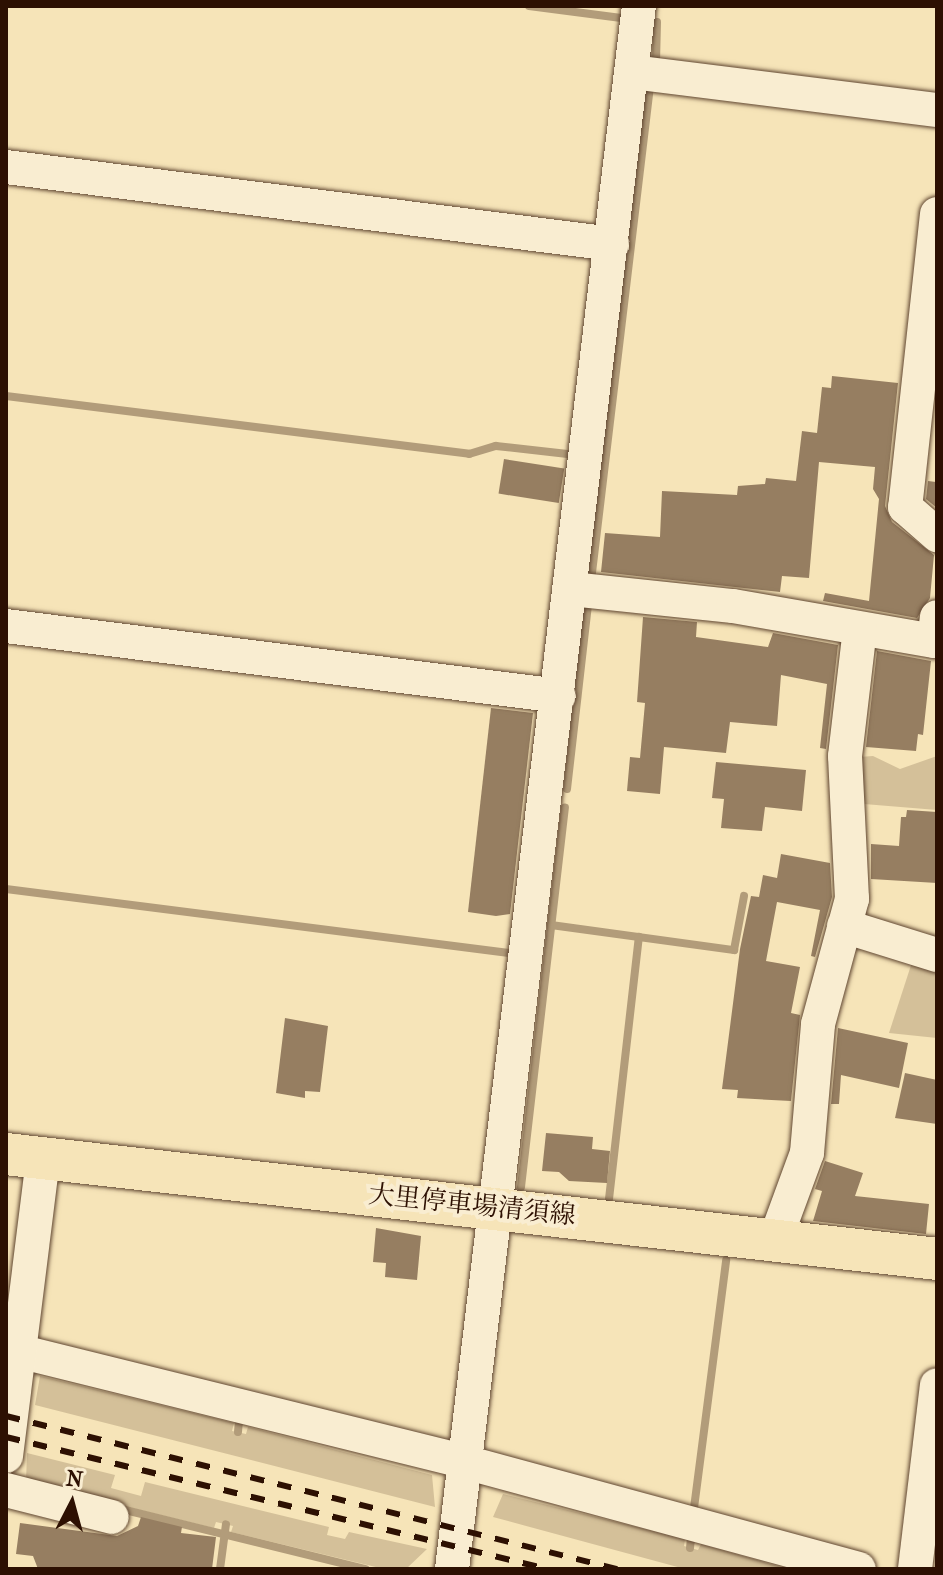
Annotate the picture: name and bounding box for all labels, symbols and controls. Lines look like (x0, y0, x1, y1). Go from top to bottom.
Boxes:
street label: 大里停車場清須線 (367, 1179, 577, 1231)
north arrow (32, 1463, 112, 1543)
text: N (65, 1465, 84, 1493)

